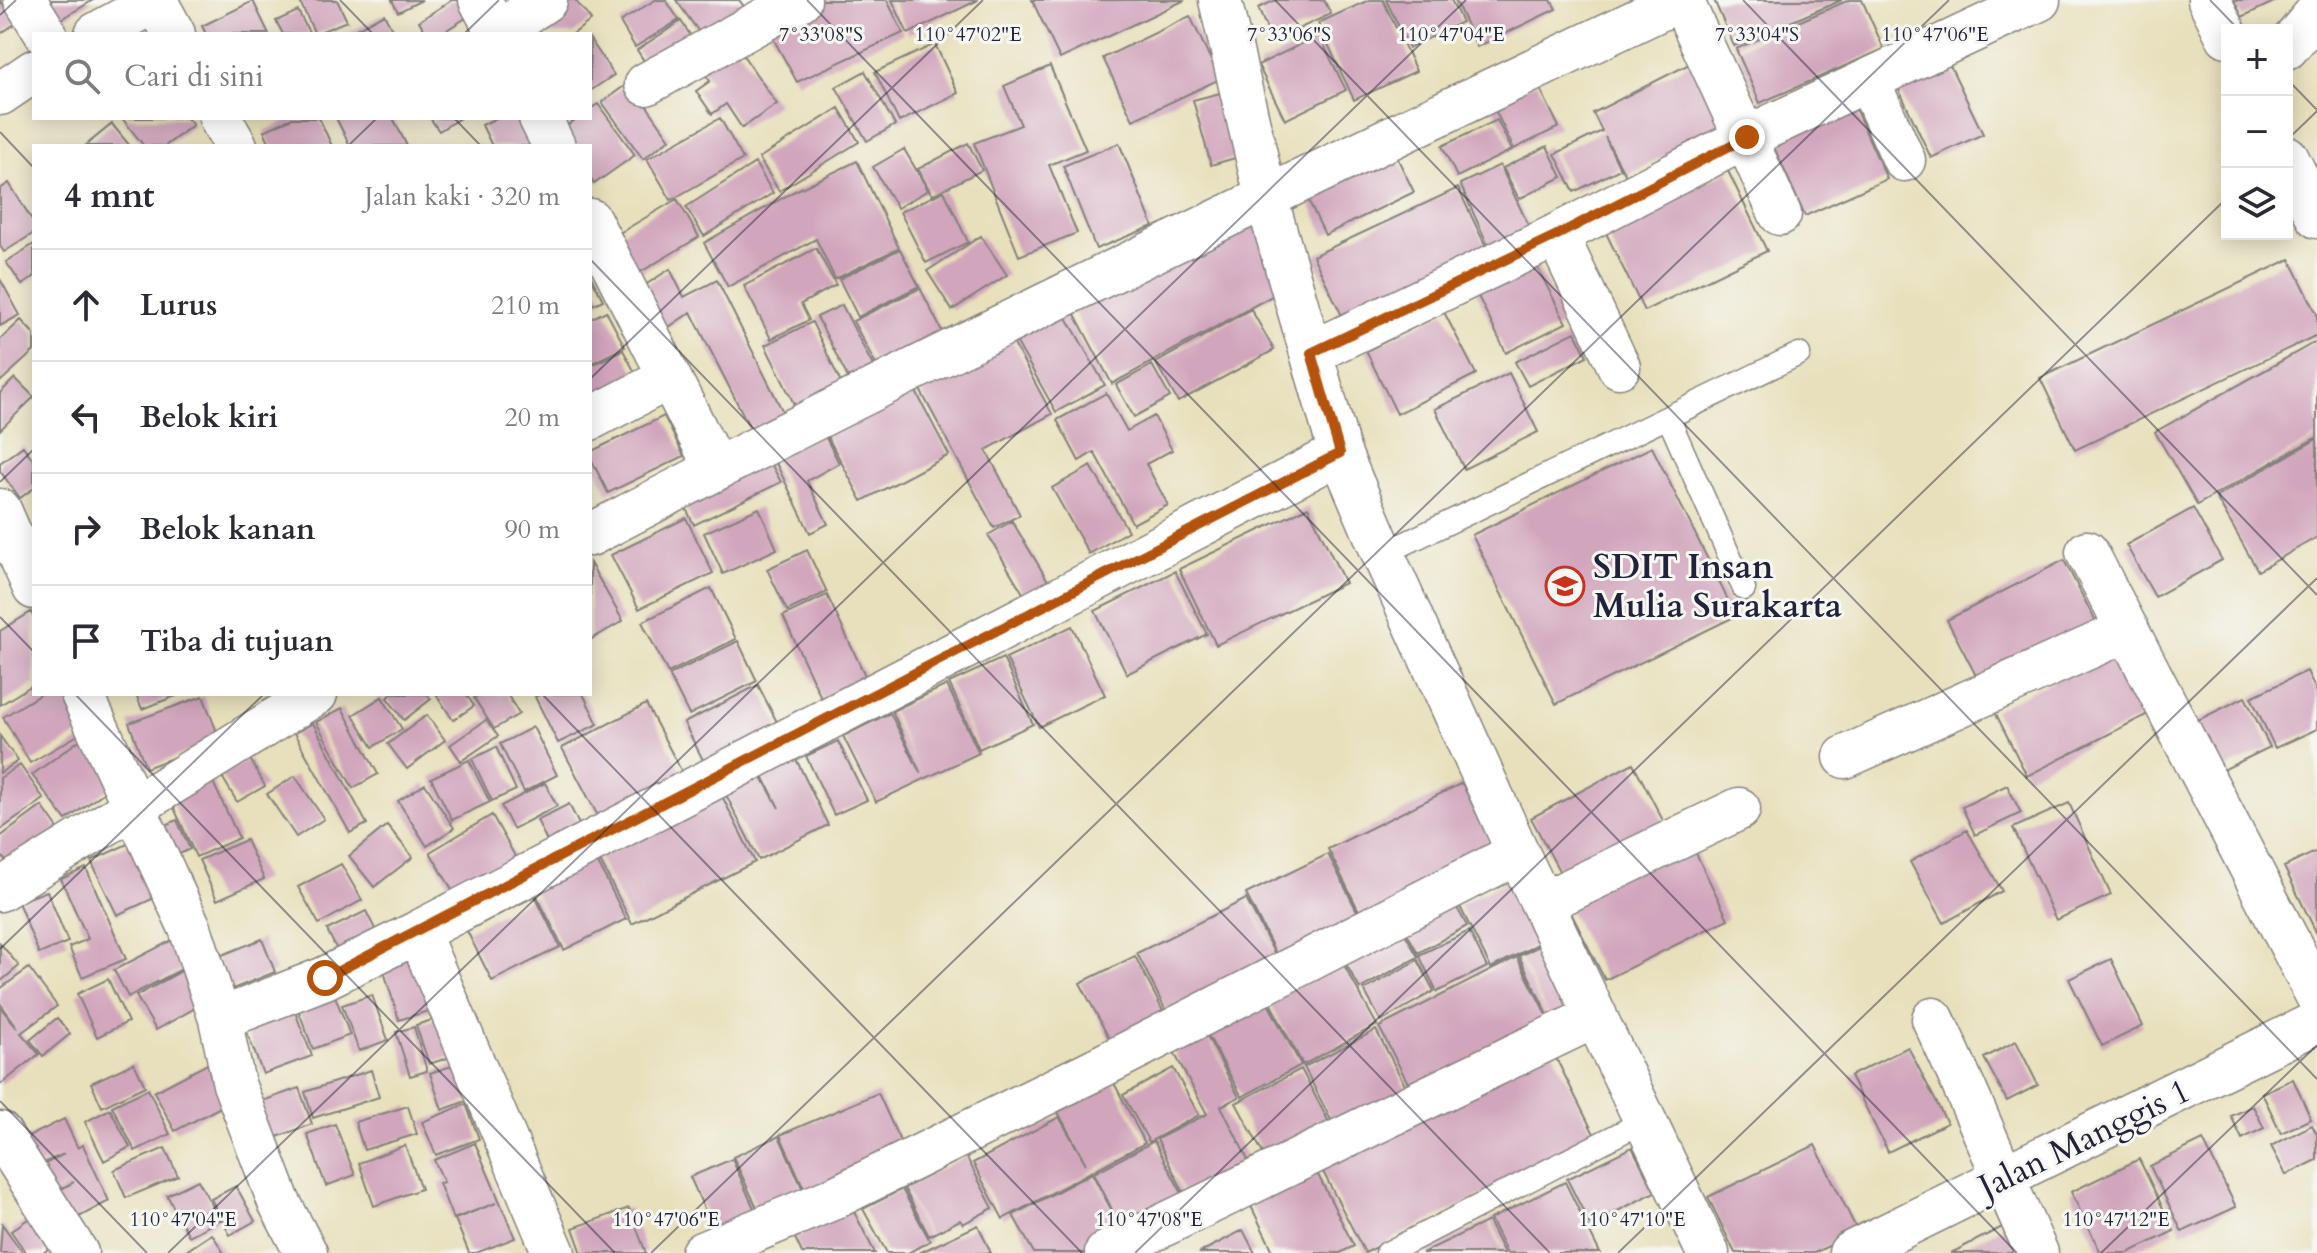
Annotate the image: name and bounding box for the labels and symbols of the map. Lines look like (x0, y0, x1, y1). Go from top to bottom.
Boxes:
text: 7°33'08"S (779, 21, 863, 48)
text: 110°47'02"E (915, 21, 1021, 48)
text: 7°33'06"S (1247, 21, 1331, 48)
text: 110°47'04"E (1398, 21, 1504, 48)
text: 7°33'04"S (1715, 21, 1799, 48)
text: 110°47'06"E (1882, 21, 1988, 48)
route end (1729, 119, 1765, 155)
place label: SDIT Insan Mulia Surakarta (1593, 544, 1842, 629)
school or university icon: SDIT Insan Mulia Surakarta (1544, 565, 1586, 607)
route start (307, 960, 343, 996)
street label: Jalan Manggis 1 (1967, 1068, 2198, 1212)
text: 110°47'04"E (130, 1206, 236, 1233)
text: 110°47'06"E (613, 1206, 719, 1233)
text: 110°47'08"E (1096, 1206, 1202, 1233)
text: 110°47'10"E (1579, 1206, 1685, 1233)
text: 110°47'12"E (2063, 1206, 2169, 1233)

